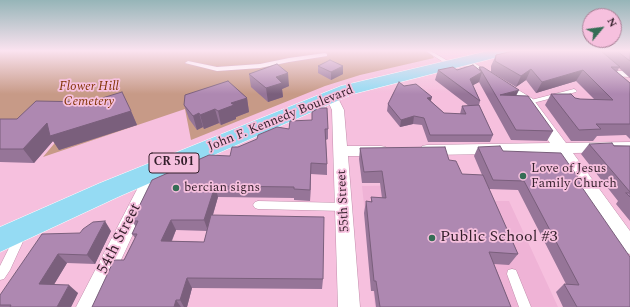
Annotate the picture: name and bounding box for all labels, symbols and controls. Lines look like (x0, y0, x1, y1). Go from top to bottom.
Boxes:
north arrow (582, 8, 622, 48)
text: N (602, 14, 622, 30)
park label: Flower Hill Cemetery (59, 79, 119, 110)
street label: John F. Kennedy Boulevard (206, 83, 356, 155)
road number: CR 501 (149, 153, 199, 173)
place label: Love of Jesus Family Church (531, 161, 617, 192)
street label: 55th Street (335, 169, 353, 233)
marker: Love of Jesus Family Church (518, 171, 528, 181)
place label: bercian signs (184, 180, 260, 196)
marker: bercian signs (171, 183, 181, 193)
street label: 54th Street (94, 200, 146, 278)
place label: Public School #3 (440, 228, 557, 248)
marker: Public School #3 (427, 233, 437, 243)

